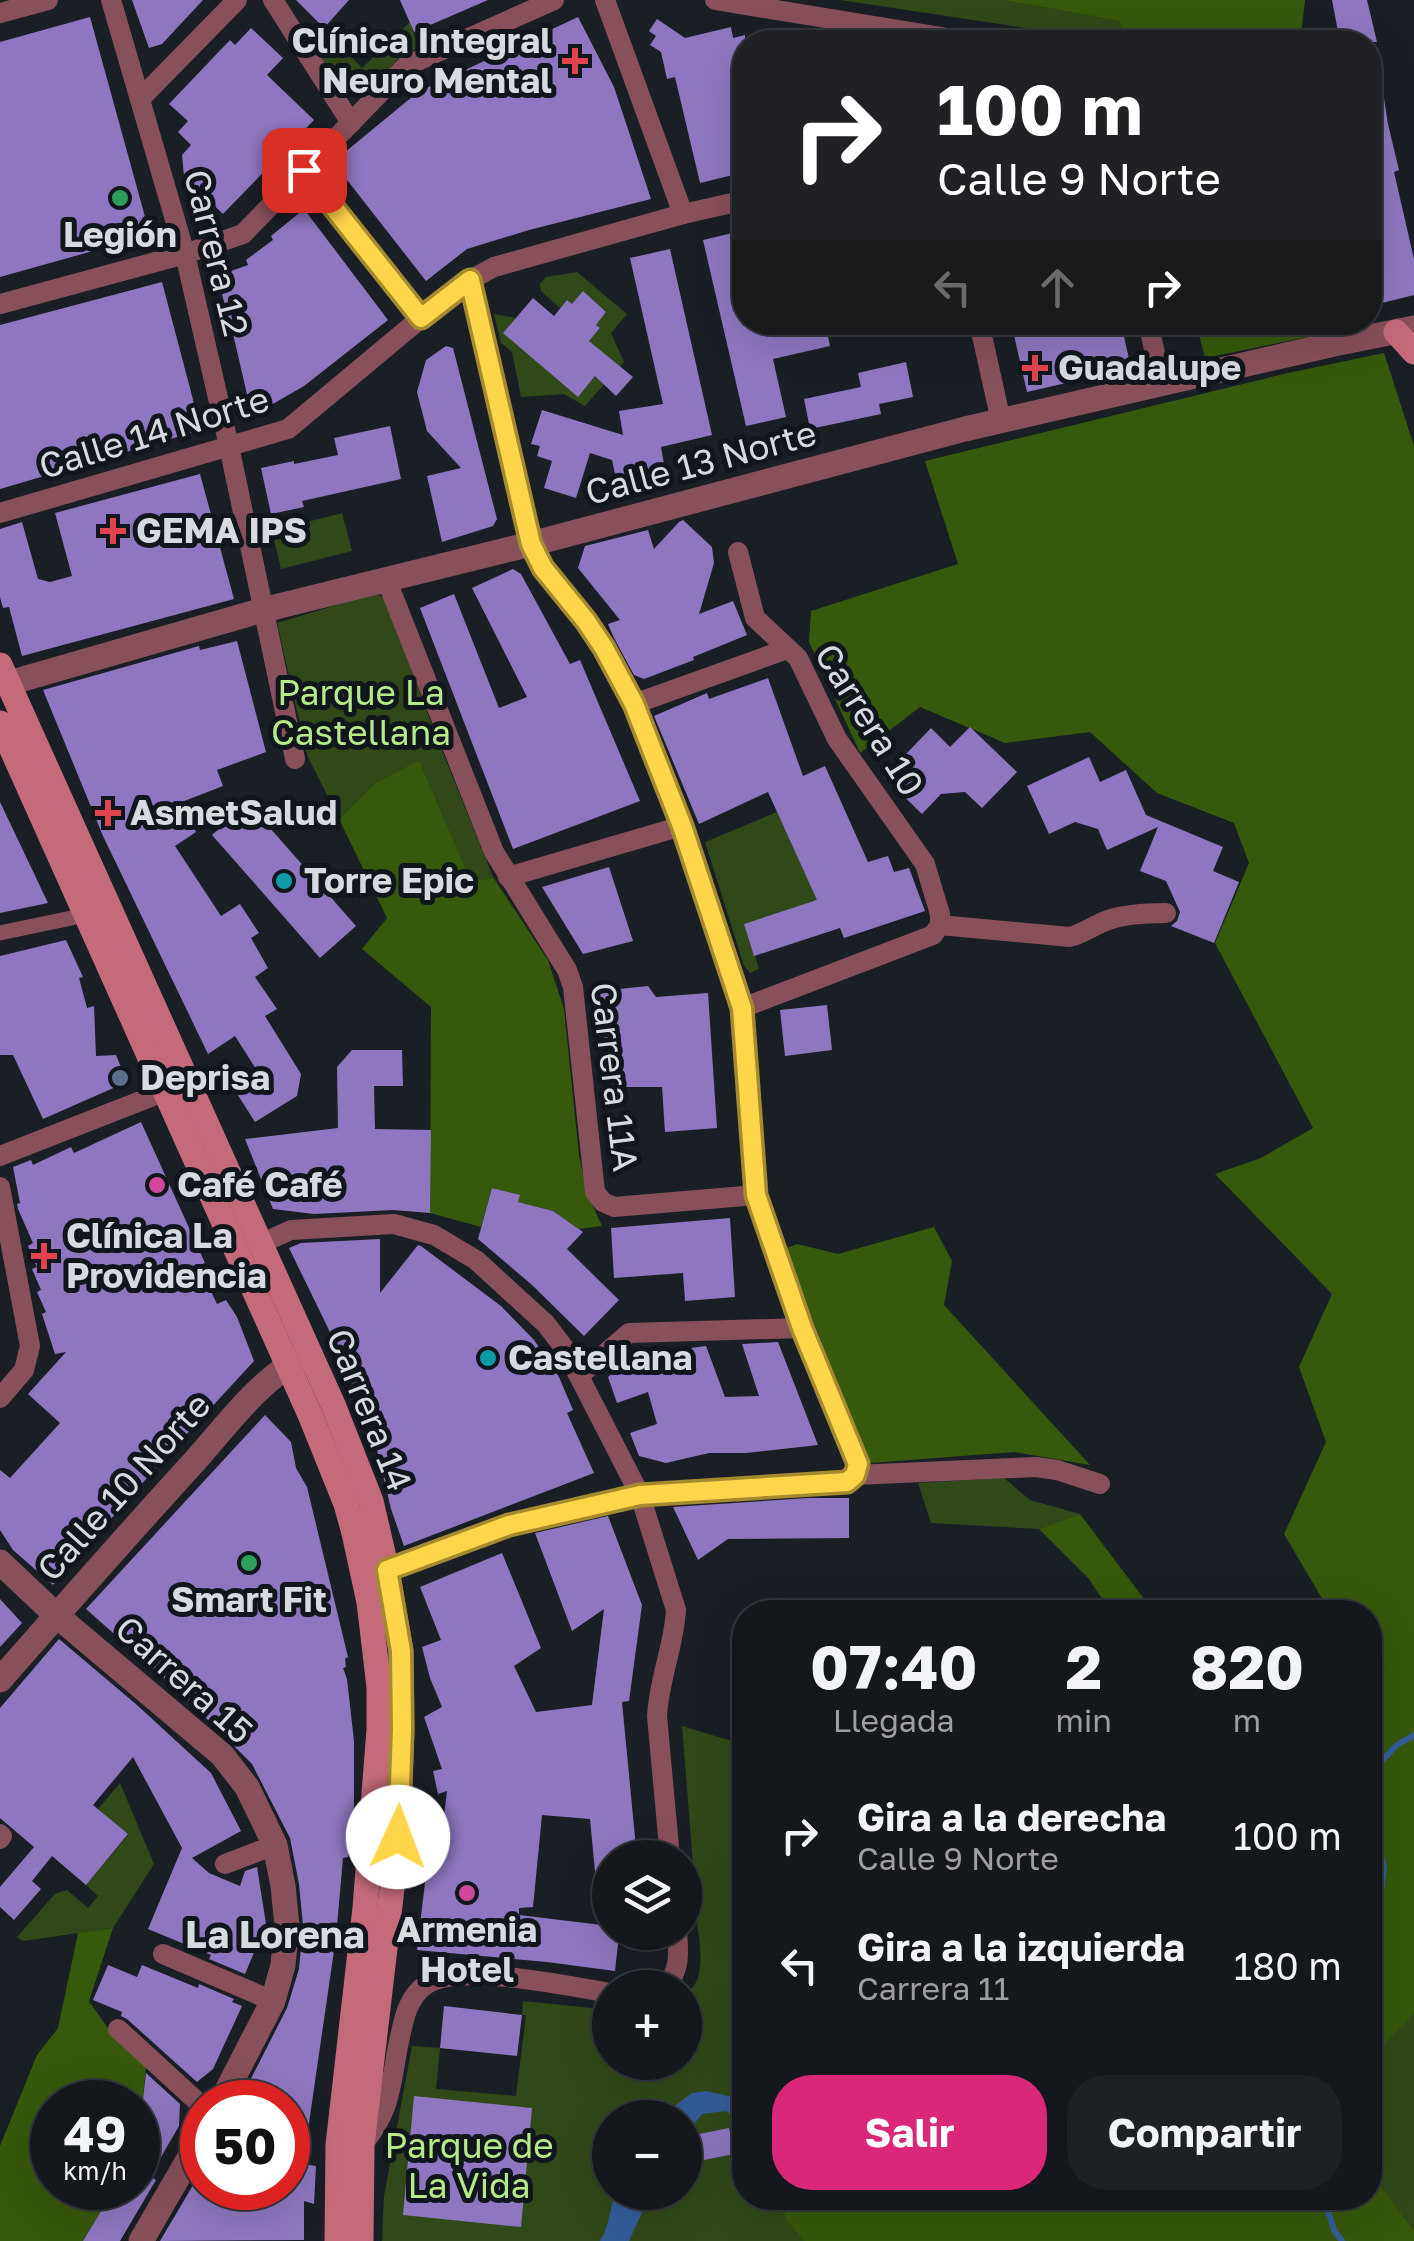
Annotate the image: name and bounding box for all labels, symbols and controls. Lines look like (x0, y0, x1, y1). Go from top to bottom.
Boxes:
place label: Clínica Integral Neuro Mental (291, 19, 552, 101)
marker: Clínica Integral Neuro Mental (562, 48, 588, 74)
text: 100 m (937, 66, 1143, 150)
icon: right (772, 70, 902, 200)
pin (262, 128, 347, 213)
icon: arrive (277, 143, 332, 198)
text: Calle 9 Norte (937, 151, 1221, 205)
street label: Carrera 12 (176, 165, 258, 340)
marker: Legión (109, 187, 131, 209)
place label: Legión (63, 213, 177, 255)
icon: left (925, 260, 980, 315)
icon: ahead (1030, 260, 1085, 315)
icon: right (1135, 260, 1190, 315)
place label: Guadalupe (1058, 346, 1241, 388)
marker: Guadalupe (1022, 355, 1048, 381)
street label: Calle 14 Norte (34, 377, 274, 487)
street label: Calle 13 Norte (581, 411, 821, 513)
place label: GEMA IPS (136, 509, 307, 551)
marker: GEMA IPS (100, 518, 126, 544)
street label: Carrera 10 (807, 636, 933, 803)
park label: Parque La Castellana (271, 671, 451, 753)
place label: AsmetSalud (130, 791, 337, 833)
marker: AsmetSalud (95, 800, 121, 826)
place label: Torre Epic (304, 859, 474, 901)
marker: Torre Epic (273, 870, 295, 892)
street label: Carrera 11A (583, 980, 647, 1174)
place label: Deprisa (140, 1056, 270, 1098)
marker: Deprisa (109, 1067, 131, 1089)
place label: Café Café (177, 1163, 343, 1205)
marker: Café Café (146, 1174, 168, 1196)
place label: Clínica La Providencia (66, 1214, 267, 1296)
marker: Clínica La Providencia (31, 1243, 57, 1269)
street label: Carrera 14 (318, 1322, 421, 1497)
place label: Castellana (508, 1336, 692, 1378)
marker: Castellana (477, 1347, 499, 1369)
street label: Calle 10 Norte (28, 1384, 219, 1589)
marker: Smart Fit (238, 1552, 260, 1574)
place label: Smart Fit (171, 1578, 327, 1620)
street label: Carrera 15 (107, 1607, 262, 1752)
text: 07:40 (810, 1630, 977, 1702)
text: 2 (1065, 1630, 1102, 1702)
text: 820 (1190, 1630, 1304, 1702)
text: Llegada (833, 1701, 955, 1739)
text: min (1055, 1701, 1112, 1739)
text: m (1233, 1701, 1261, 1739)
position arrow (346, 1785, 450, 1889)
text: Gira a la derecha (857, 1794, 1166, 1839)
icon: right (772, 1808, 827, 1863)
text: 100 m (1233, 1813, 1342, 1858)
text: Calle 9 Norte (857, 1839, 1059, 1877)
map controls (592, 1840, 702, 2210)
button: layers (592, 1840, 702, 1950)
marker: Armenia Hotel (456, 1882, 478, 1904)
place label: Armenia Hotel (397, 1908, 537, 1990)
district label: La Lorena (185, 1911, 365, 1956)
text: Gira a la izquierda (857, 1924, 1185, 1969)
icon: left (772, 1938, 827, 1993)
text: 180 m (1234, 1943, 1342, 1988)
text: Carrera 11 (857, 1969, 1009, 2007)
button: + (592, 1970, 702, 2080)
button: Salir (772, 2075, 1047, 2190)
button: Compartir (1067, 2075, 1342, 2190)
speed limit sign: 50 (180, 2080, 310, 2210)
button: − (592, 2100, 702, 2210)
text: 49 (63, 2103, 126, 2163)
park label: Parque de La Vida (384, 2124, 554, 2206)
text: km/h (63, 2155, 127, 2186)

